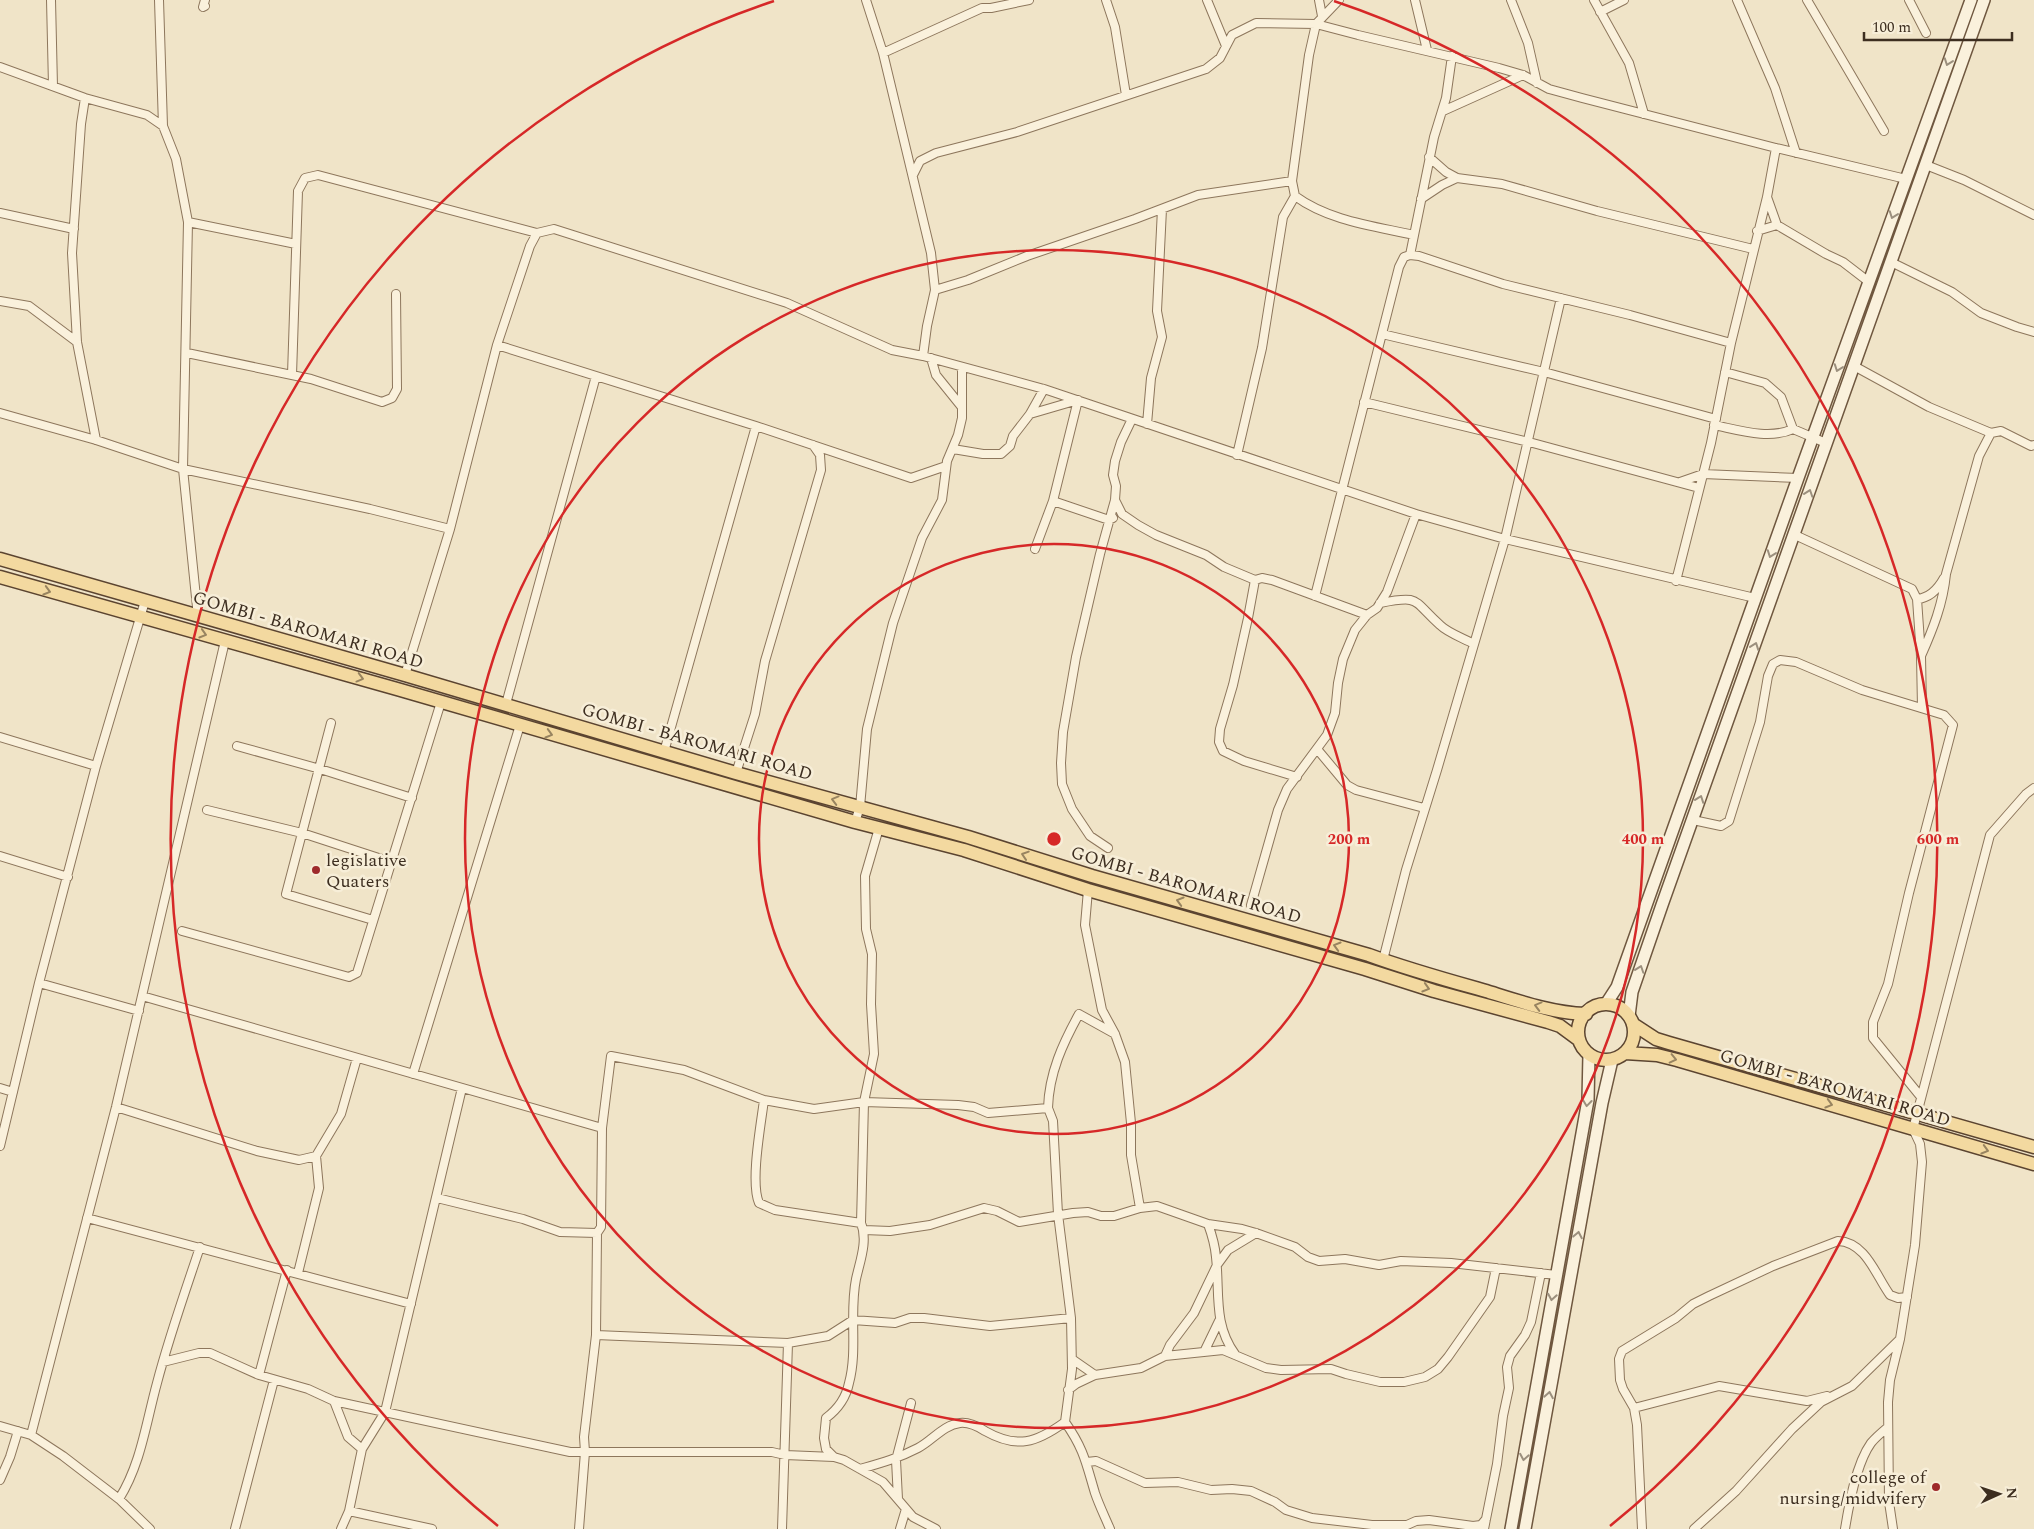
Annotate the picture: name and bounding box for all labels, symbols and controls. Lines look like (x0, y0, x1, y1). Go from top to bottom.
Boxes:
scale bar (1864, 10, 2012, 42)
text: 100 m (1872, 16, 1911, 39)
one-way arrow (1944, 58, 1954, 66)
one-way arrow (1889, 210, 1899, 219)
one-way arrow (1834, 363, 1844, 372)
one-way arrow (1803, 489, 1813, 498)
one-way arrow (1767, 549, 1777, 558)
street label: GOMBI - BAROMARI ROAD (189, 584, 427, 676)
one-way arrow (42, 585, 50, 595)
one-way arrow (199, 629, 207, 639)
one-way arrow (1749, 642, 1759, 651)
one-way arrow (355, 673, 363, 683)
street label: GOMBI - BAROMARI ROAD (578, 696, 816, 788)
one-way arrow (545, 728, 553, 738)
one-way arrow (831, 795, 840, 806)
one-way arrow (1694, 795, 1704, 804)
text: 200 m (1328, 828, 1371, 851)
text: 400 m (1622, 828, 1665, 851)
text: 600 m (1917, 828, 1960, 851)
centre of rings (1045, 830, 1063, 848)
street label: GOMBI - BAROMARI ROAD (1067, 839, 1305, 931)
place label: legislative Quaters (326, 847, 407, 895)
one-way arrow (1021, 850, 1029, 860)
marker: legislative Quaters (310, 864, 322, 876)
one-way arrow (1177, 897, 1185, 907)
one-way arrow (1332, 941, 1341, 952)
one-way arrow (1634, 965, 1644, 974)
one-way arrow (1422, 983, 1430, 993)
one-way arrow (1534, 1001, 1543, 1011)
street label: GOMBI - BAROMARI ROAD (1716, 1042, 1954, 1134)
one-way arrow (1669, 1053, 1678, 1064)
one-way arrow (1582, 1099, 1592, 1107)
one-way arrow (1825, 1099, 1833, 1109)
one-way arrow (1981, 1144, 1989, 1154)
one-way arrow (1573, 1231, 1583, 1239)
one-way arrow (1547, 1293, 1558, 1302)
one-way arrow (1543, 1390, 1554, 1399)
one-way arrow (1519, 1453, 1529, 1462)
place label: college of nursing/midwifery (1779, 1464, 1928, 1512)
north arrow (1974, 1469, 2024, 1519)
marker: college of nursing/midwifery (1930, 1481, 1942, 1493)
text: N (2001, 1487, 2022, 1500)

